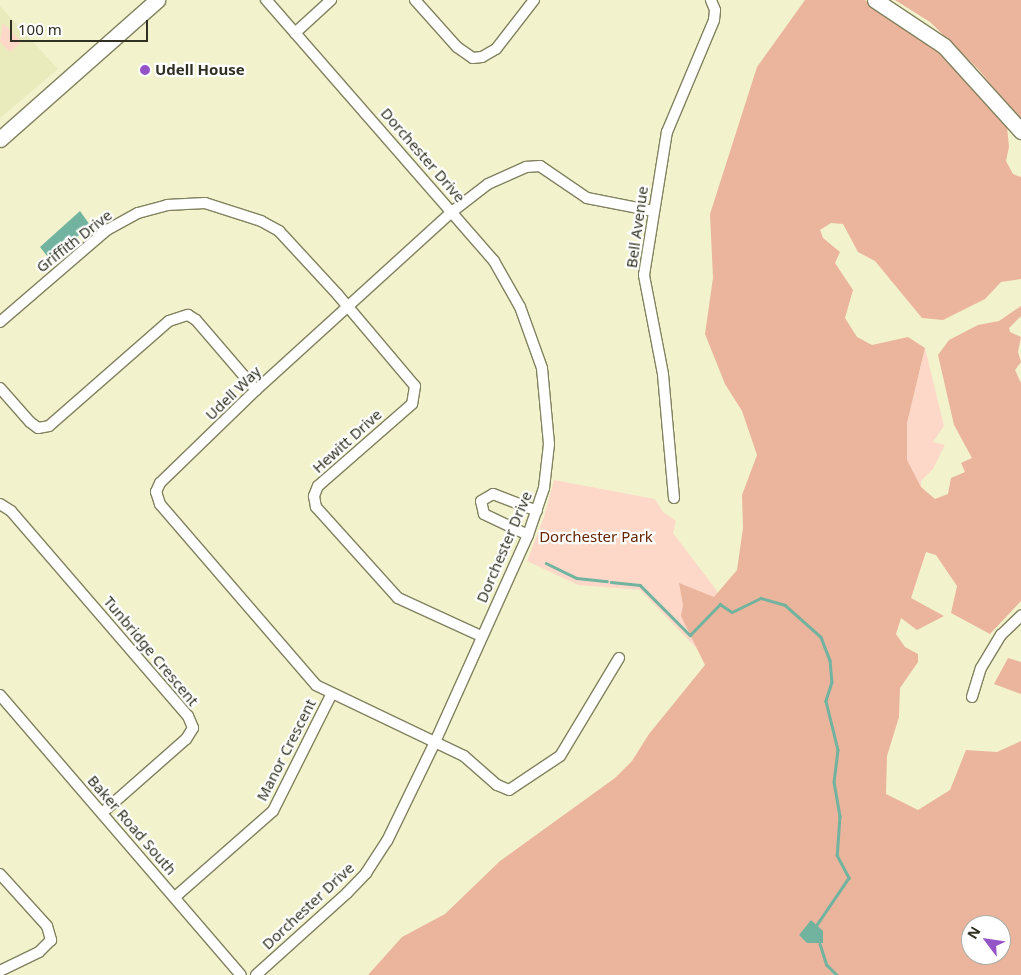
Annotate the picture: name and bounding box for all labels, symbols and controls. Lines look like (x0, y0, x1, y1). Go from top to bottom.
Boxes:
scale bar (12, 10, 150, 42)
text: 100 m (18, 19, 62, 39)
place label: Udell House (155, 61, 245, 79)
marker: Udell House (139, 64, 151, 76)
street label: Dorchester Drive (377, 104, 469, 206)
street label: Bell Avenue (622, 185, 652, 269)
street label: Griffith Drive (33, 206, 115, 276)
street label: Udell Way (202, 362, 264, 424)
street label: Hewitt Drive (309, 405, 385, 477)
street label: Dorchester Drive (472, 489, 536, 605)
park label: Dorchester Park (539, 528, 653, 546)
street label: Tunbridge Crescent (100, 593, 202, 709)
street label: Manor Crescent (253, 696, 319, 804)
street label: Baker Road South (84, 772, 180, 878)
street label: Dorchester Drive (258, 859, 358, 953)
north arrow (961, 915, 1011, 965)
text: N (962, 923, 985, 942)

